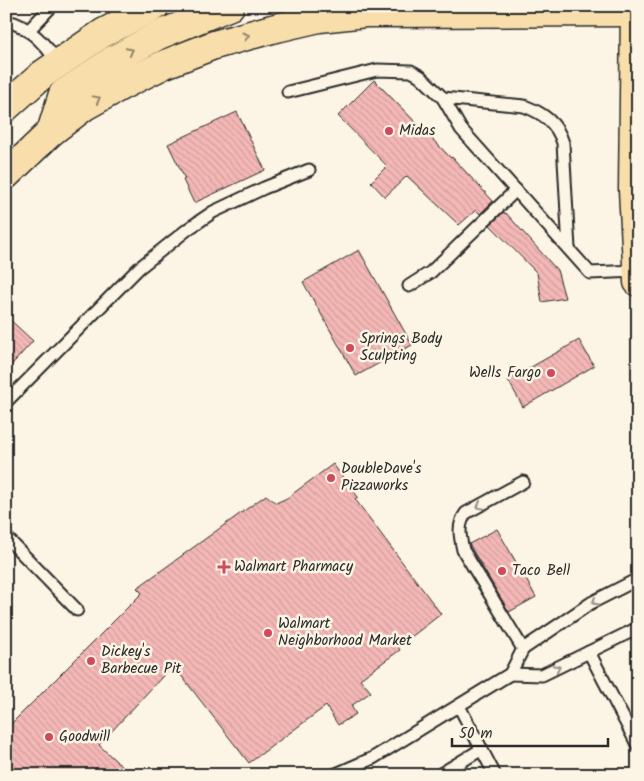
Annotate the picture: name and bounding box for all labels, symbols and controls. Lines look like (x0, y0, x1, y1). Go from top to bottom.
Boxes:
one-way arrow (242, 31, 251, 42)
one-way arrow (124, 47, 133, 57)
one-way arrow (92, 96, 101, 106)
place label: Midas (399, 119, 436, 143)
marker: Midas (383, 125, 395, 137)
place label: Springs Body Sculpting (360, 327, 443, 368)
marker: Springs Body Sculpting (344, 342, 356, 354)
place label: Wells Fargo (469, 361, 541, 385)
marker: Wells Fargo (545, 367, 557, 379)
place label: DoubleDave's Pizzaworks (341, 457, 422, 498)
marker: DoubleDave's Pizzaworks (325, 472, 337, 484)
one-way arrow (476, 500, 485, 510)
place label: Walmart Pharmacy (234, 555, 354, 579)
place label: Taco Bell (512, 559, 571, 583)
marker: Walmart Pharmacy (218, 561, 230, 573)
marker: Taco Bell (496, 565, 508, 577)
one-way arrow (591, 596, 600, 606)
place label: Walmart Neighborhood Market (278, 612, 412, 653)
marker: Walmart Neighborhood Market (262, 627, 274, 639)
place label: Dickey's Barbecue Pit (101, 640, 182, 681)
marker: Dickey's Barbecue Pit (85, 655, 97, 667)
one-way arrow (552, 664, 561, 674)
scale bar (452, 716, 608, 748)
text: 50 m (459, 722, 493, 746)
place label: Goodwill (59, 725, 111, 749)
marker: Goodwill (43, 731, 55, 743)

